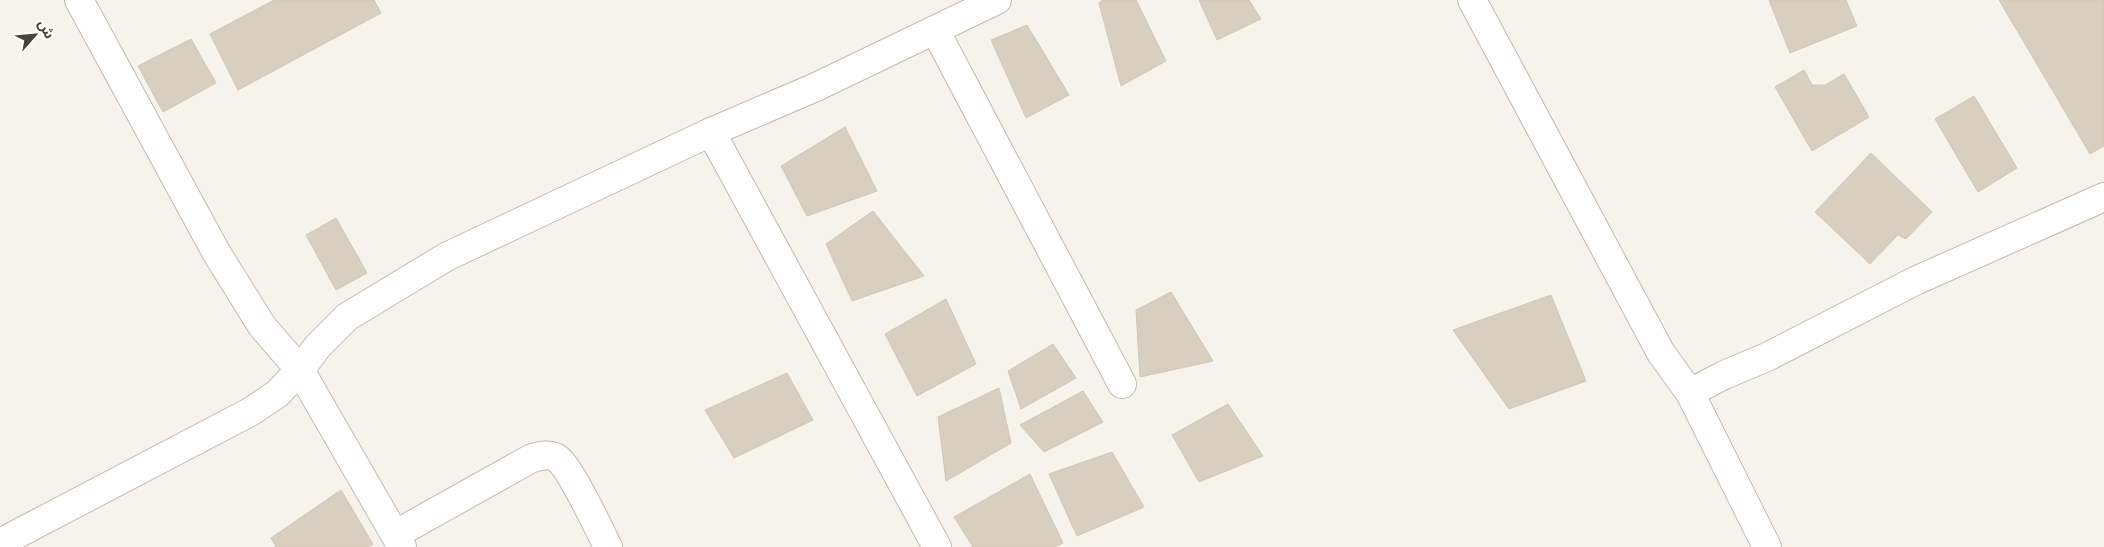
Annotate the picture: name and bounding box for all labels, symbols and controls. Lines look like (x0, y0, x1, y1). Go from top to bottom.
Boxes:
north arrow (10, 10, 60, 60)
text: ش (35, 16, 59, 41)

